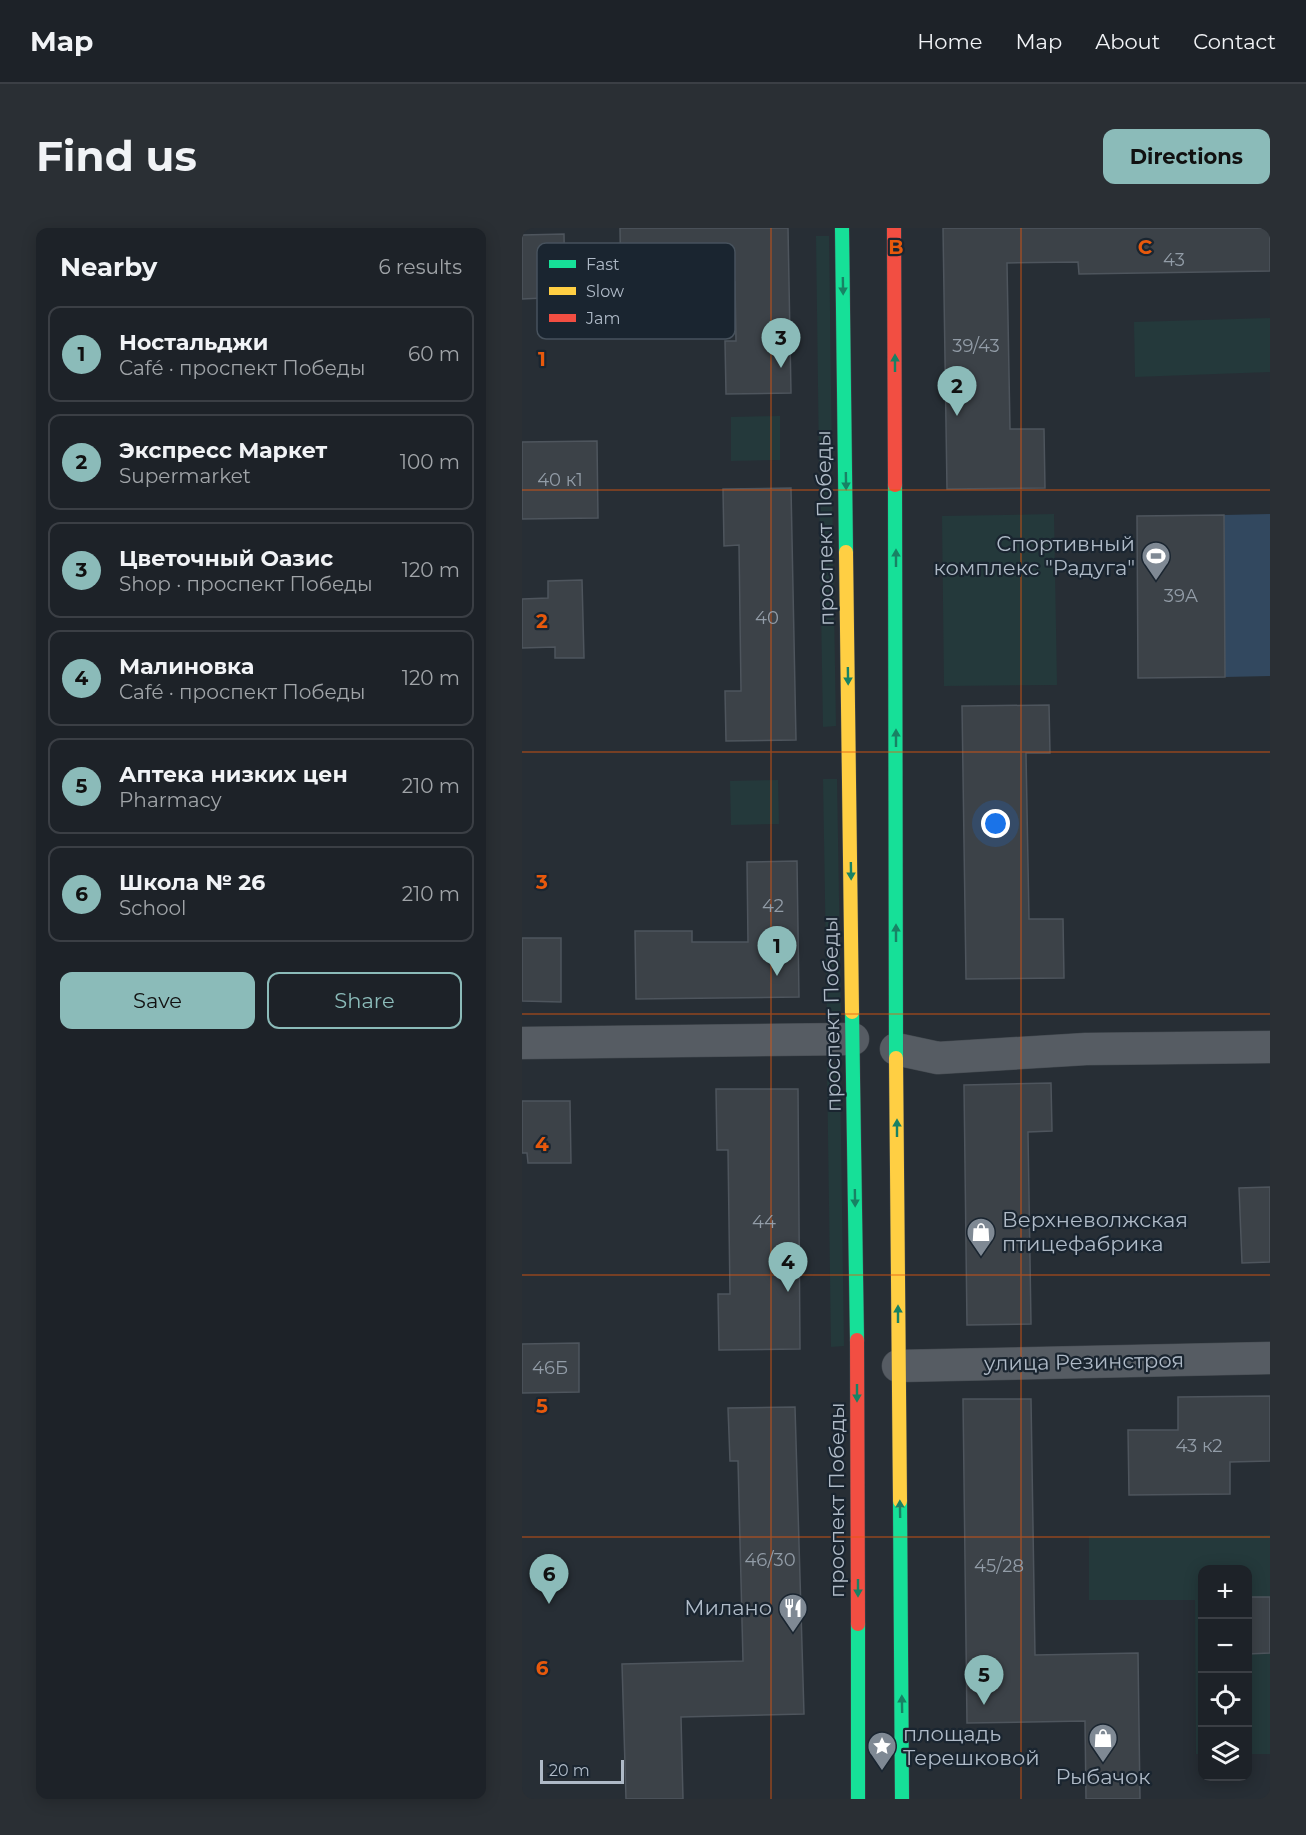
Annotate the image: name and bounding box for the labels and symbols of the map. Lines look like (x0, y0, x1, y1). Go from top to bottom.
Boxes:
text: B (888, 235, 904, 259)
text: C (1138, 235, 1153, 259)
legend (537, 243, 735, 339)
house number: 43 (1163, 249, 1185, 271)
text: Fast (586, 255, 620, 274)
one-way arrow (838, 277, 848, 296)
text: Slow (586, 282, 624, 301)
text: Jam (585, 309, 620, 328)
pin: 3 (762, 318, 800, 368)
house number: 39/43 (952, 335, 1000, 357)
text: 1 (538, 347, 546, 371)
one-way arrow (890, 353, 900, 372)
pin: 2 (938, 366, 976, 416)
street label: проспект Победы (810, 430, 839, 626)
house number: 40 к1 (537, 469, 583, 491)
one-way arrow (841, 472, 851, 491)
place label: Спортивный комплекс "Радуга" (934, 531, 1135, 580)
sports icon: Спортивный комплекс "Радуга" (1140, 540, 1172, 582)
one-way arrow (891, 548, 900, 567)
house number: 39А (1164, 585, 1199, 607)
house number: 40 (755, 607, 779, 629)
text: 2 (536, 609, 548, 633)
one-way arrow (843, 667, 853, 686)
one-way arrow (891, 728, 901, 747)
your location (981, 809, 1010, 838)
one-way arrow (846, 862, 856, 881)
text: 3 (535, 870, 548, 894)
house number: 42 (762, 895, 784, 917)
street label: проспект Победы (817, 916, 846, 1112)
one-way arrow (891, 923, 901, 942)
pin: 1 (758, 926, 796, 976)
one-way arrow (892, 1118, 902, 1137)
text: 4 (535, 1132, 549, 1156)
one-way arrow (850, 1189, 860, 1208)
place label: Верхневолжская птицефабрика (1002, 1207, 1188, 1256)
house number: 44 (752, 1211, 776, 1233)
shop icon: Верхневолжская птицефабрика (965, 1216, 997, 1258)
pin: 4 (768, 1242, 808, 1292)
one-way arrow (893, 1304, 903, 1323)
street label: улица Резинстроя (983, 1347, 1184, 1376)
house number: 46Б (532, 1357, 568, 1379)
one-way arrow (852, 1384, 862, 1403)
text: 5 (536, 1394, 548, 1418)
street label: проспект Победы (824, 1402, 849, 1598)
house number: 43 к2 (1175, 1435, 1223, 1457)
one-way arrow (895, 1499, 905, 1518)
house number: 46/30 (744, 1549, 796, 1571)
pin: 6 (530, 1554, 568, 1604)
house number: 45/28 (974, 1555, 1024, 1577)
one-way arrow (853, 1579, 863, 1598)
restaurant icon: Милано (777, 1592, 809, 1634)
place label: Милано (684, 1595, 772, 1620)
text: 6 (536, 1656, 549, 1680)
pin: 5 (964, 1656, 1004, 1705)
one-way arrow (897, 1694, 906, 1713)
place label: площадь Терешковой (903, 1721, 1040, 1770)
shop icon: Рыбачок (1087, 1722, 1119, 1764)
place icon: площадь Терешковой (866, 1730, 898, 1772)
scale bar (540, 1757, 624, 1784)
place label: Рыбачок (1055, 1764, 1151, 1789)

